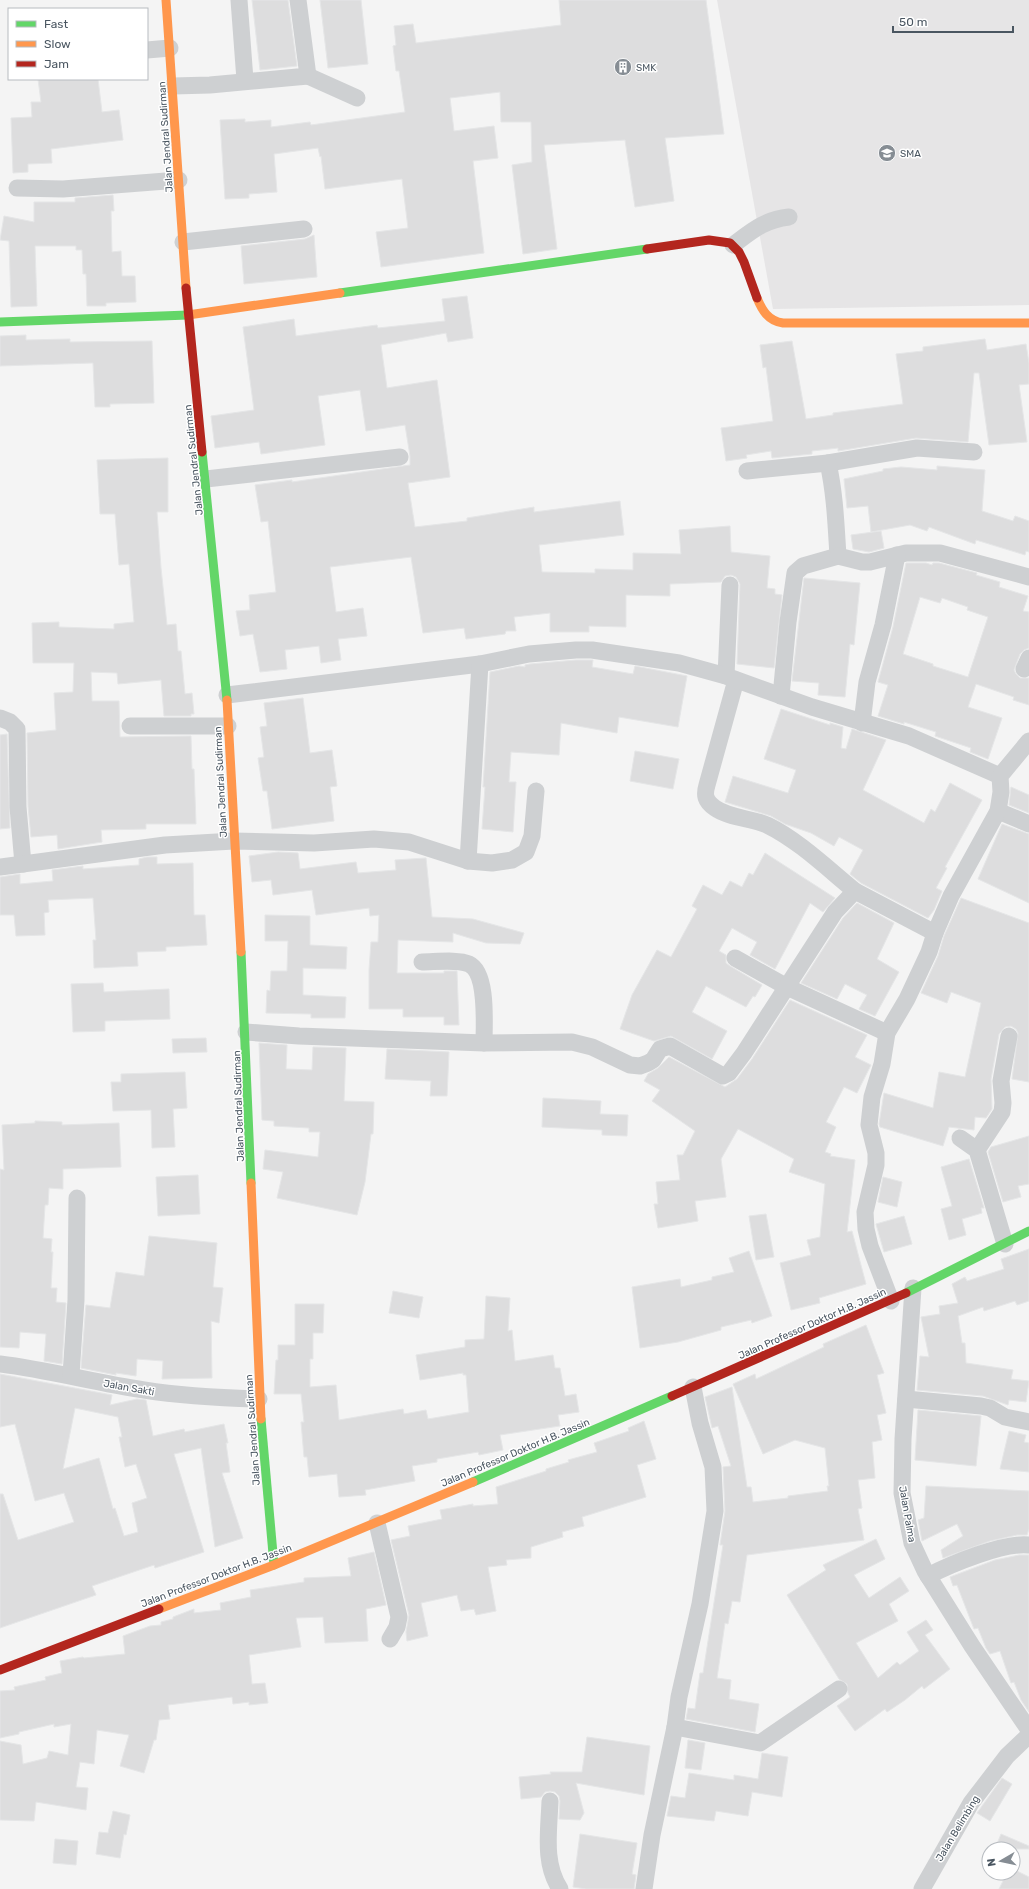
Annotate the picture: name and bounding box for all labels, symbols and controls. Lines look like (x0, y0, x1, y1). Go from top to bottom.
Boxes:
legend (8, 8, 148, 80)
scale bar (893, 8, 1013, 34)
text: 50 m (899, 15, 927, 29)
text: Fast (44, 17, 68, 31)
text: Slow (44, 37, 71, 51)
text: Jam (44, 57, 69, 71)
building icon: SMK (613, 57, 633, 77)
place label: SMK (636, 62, 656, 74)
street label: Jalan Jendral Sudirman (156, 81, 176, 193)
school or university icon: SMA (877, 143, 897, 163)
place label: SMA (900, 148, 921, 160)
street label: Jalan Jendral Sudirman (182, 404, 206, 516)
street label: Jalan Jendral Sudirman (212, 726, 230, 838)
street label: Jalan Jendral Sudirman (231, 1050, 247, 1162)
street label: Jalan Professor Doktor H.B. Jassin (737, 1286, 888, 1362)
street label: Jalan Jendral Sudirman (243, 1374, 263, 1486)
street label: Jalan Sakti (102, 1378, 155, 1398)
street label: Jalan Professor Doktor H.B. Jassin (439, 1416, 592, 1490)
street label: Jalan Palma (896, 1485, 918, 1543)
street label: Jalan Professor Doktor H.B. Jassin (139, 1542, 293, 1610)
street label: Jalan Belimbing (933, 1793, 982, 1864)
north arrow (981, 1841, 1021, 1881)
text: N (985, 1857, 999, 1867)

